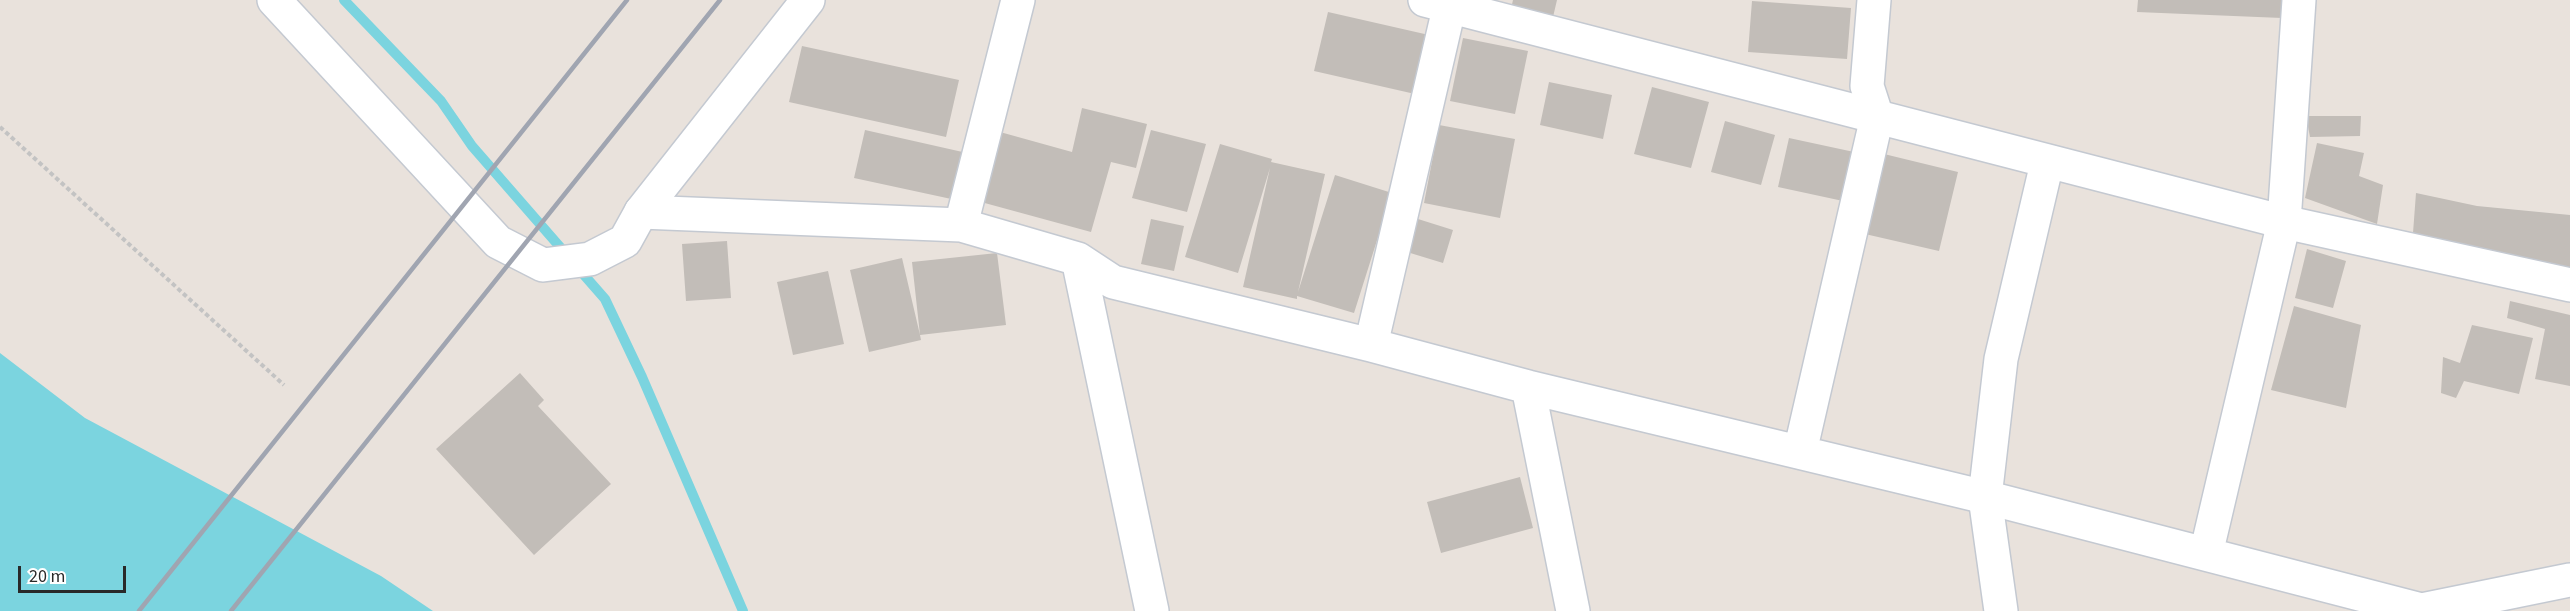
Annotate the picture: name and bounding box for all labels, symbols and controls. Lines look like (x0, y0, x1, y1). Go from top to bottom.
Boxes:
scale bar (21, 554, 129, 592)
text: 20 m (29, 564, 65, 589)

